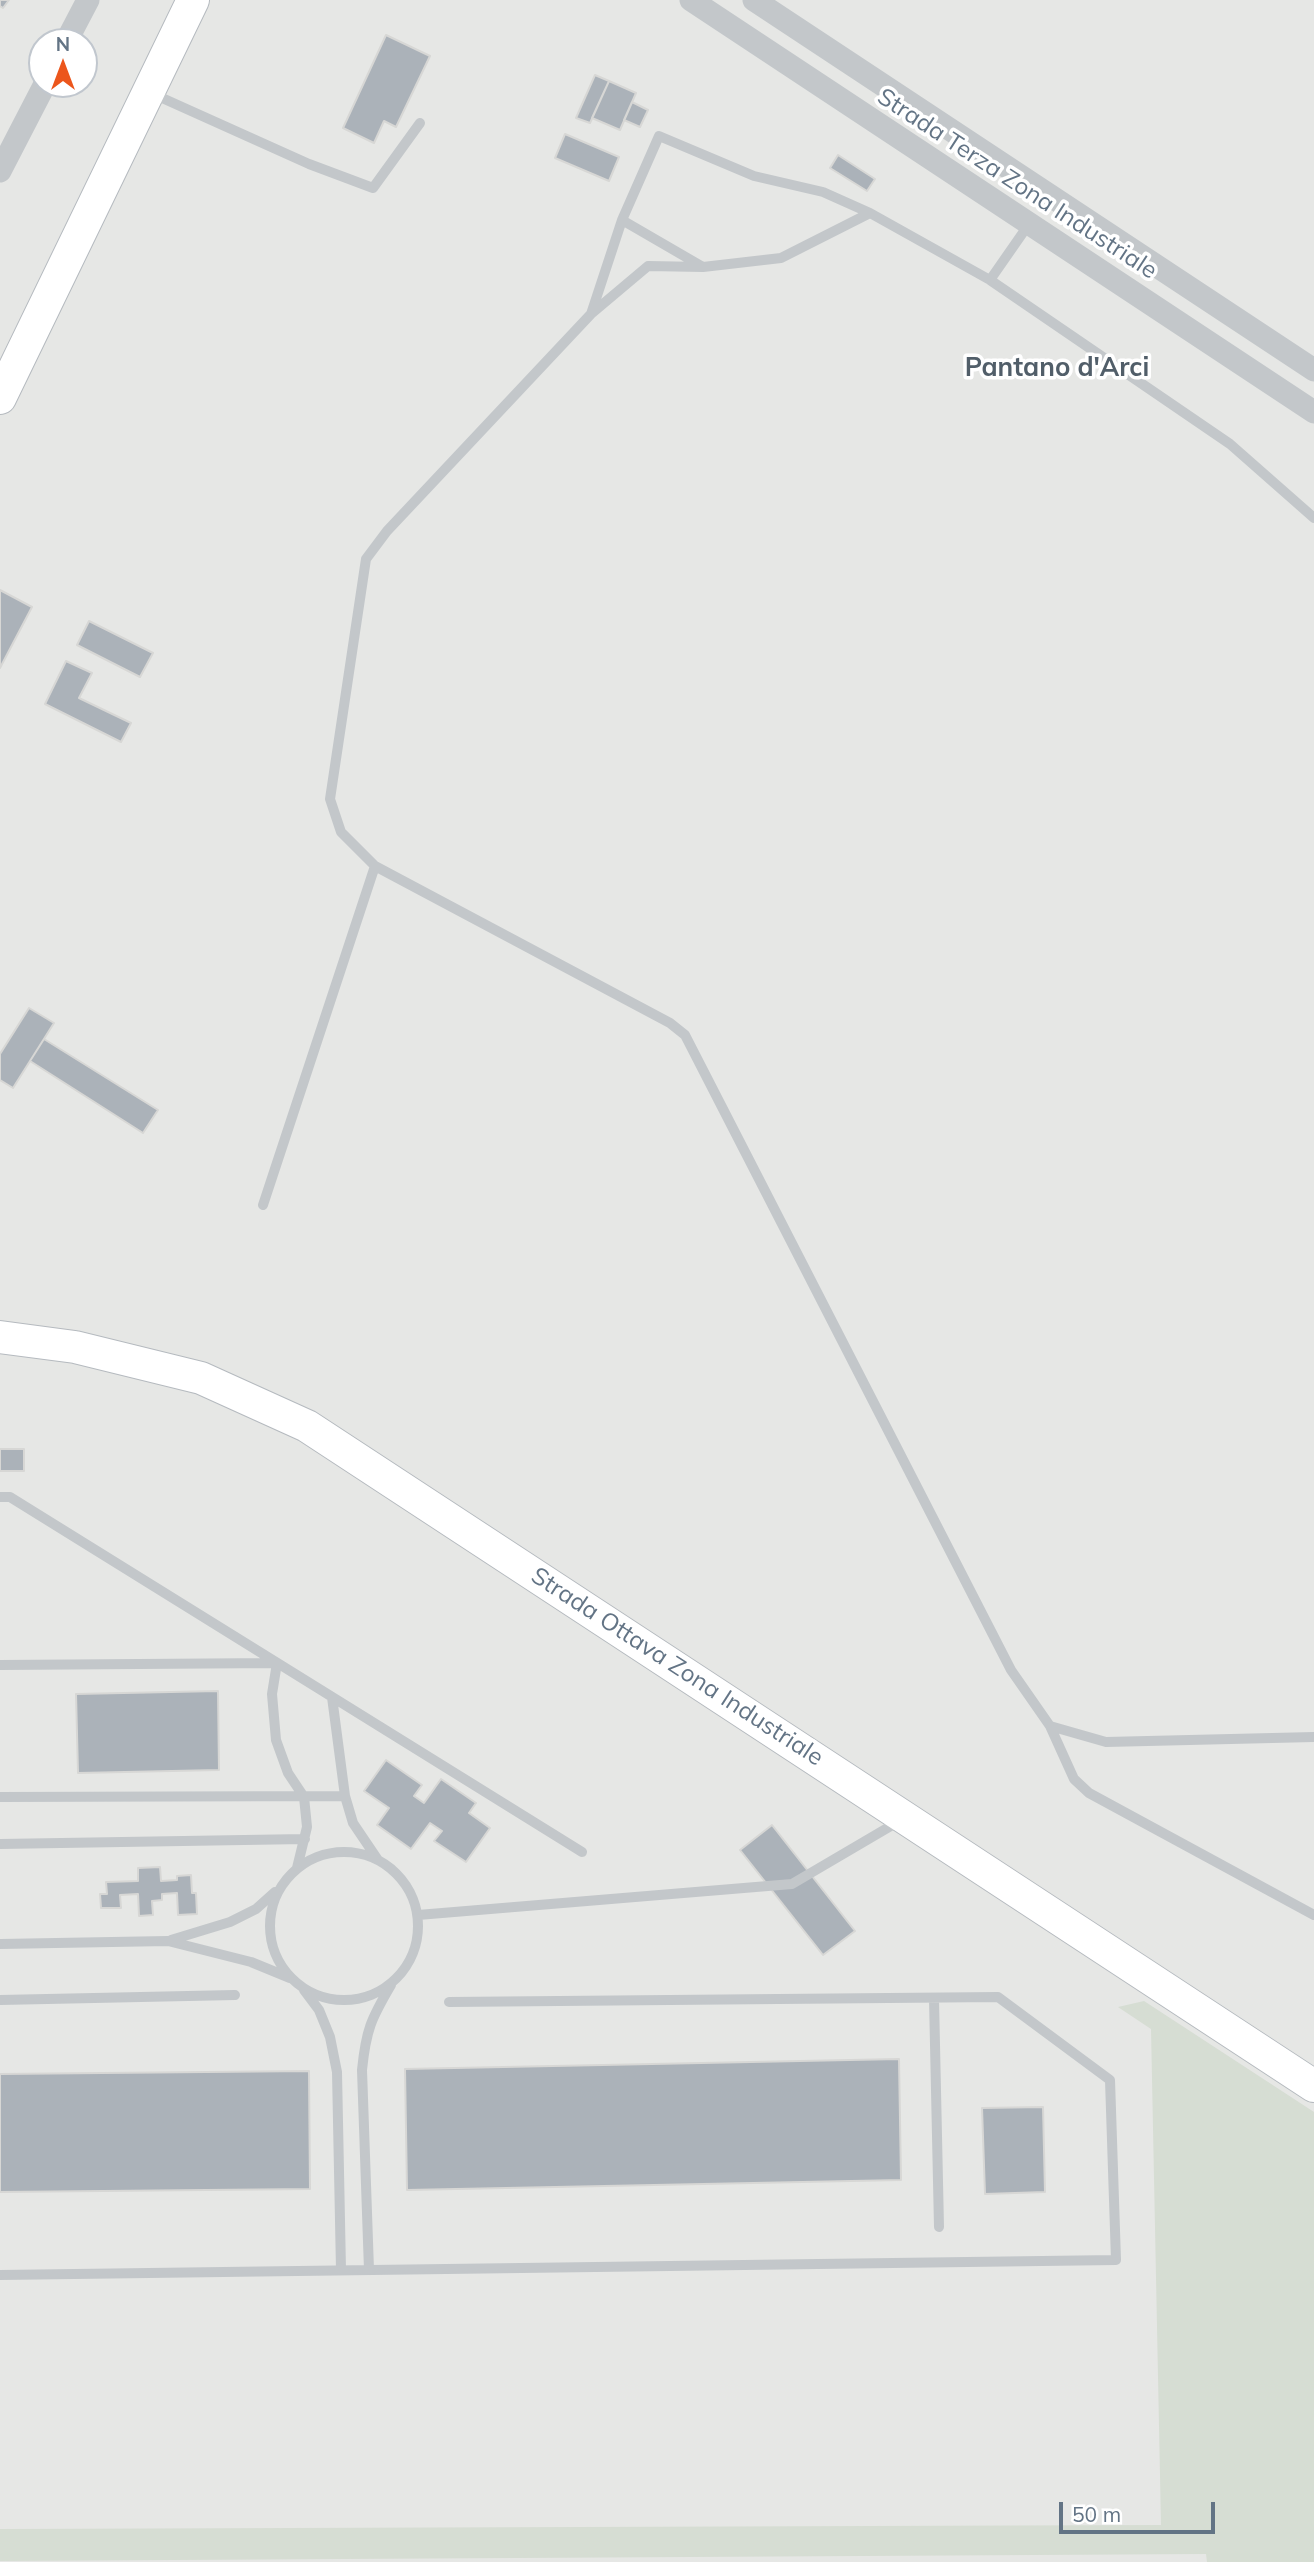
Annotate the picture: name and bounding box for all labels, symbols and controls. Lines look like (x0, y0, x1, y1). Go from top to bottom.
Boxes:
north arrow (28, 28, 98, 98)
text: N (56, 32, 70, 56)
street label: Strada Terza Zona Industriale (872, 83, 1162, 285)
district label: Pantano d'Arci (965, 352, 1149, 384)
street label: Strada Ottava Zona Industriale (526, 1562, 828, 1772)
scale bar (1062, 2488, 1218, 2532)
text: 50 m (1072, 2501, 1121, 2527)

